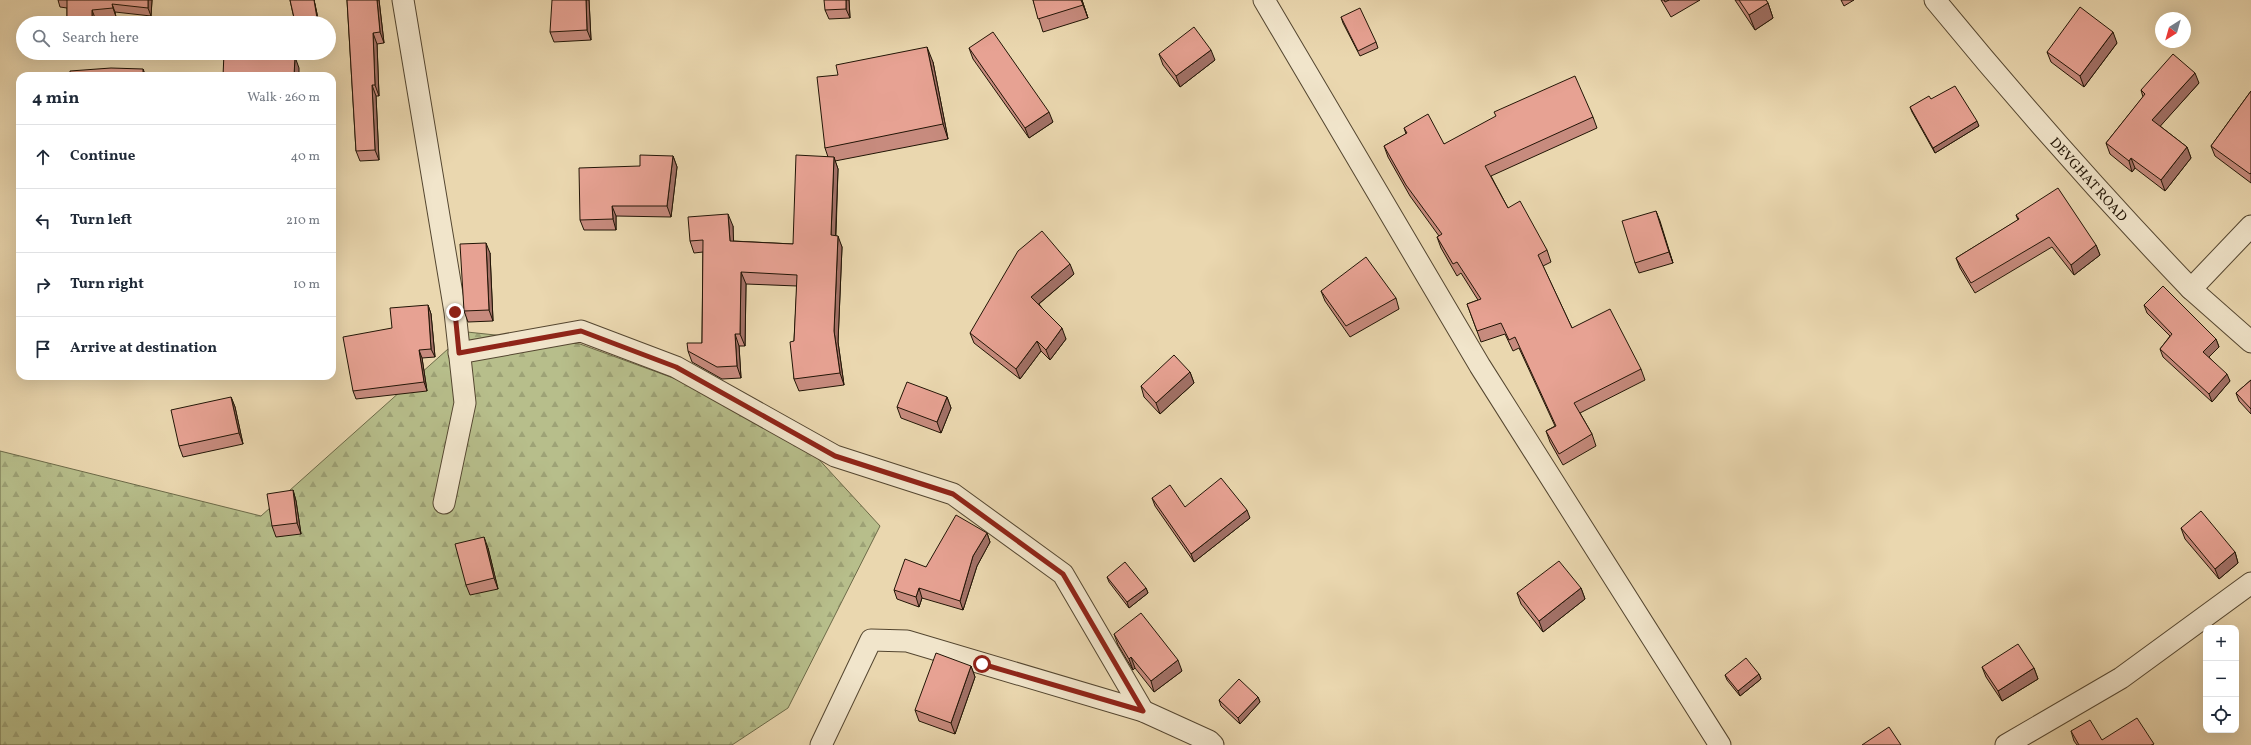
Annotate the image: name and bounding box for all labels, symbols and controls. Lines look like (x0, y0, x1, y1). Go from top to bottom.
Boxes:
north arrow (2155, 12, 2191, 48)
search box (16, 16, 336, 60)
icon: search (30, 27, 52, 49)
text: Search here (62, 28, 139, 49)
text: 4 min (32, 87, 79, 110)
text: Walk · 260 m (247, 89, 320, 107)
street label: DEVGHAT ROAD (2045, 134, 2131, 226)
icon: ahead (32, 146, 54, 168)
text: Continue (70, 146, 135, 167)
text: 40 m (291, 148, 320, 166)
icon: left (32, 210, 54, 232)
text: Turn left (70, 210, 132, 231)
text: 210 m (286, 212, 320, 230)
icon: right (32, 274, 54, 296)
text: Turn right (70, 274, 144, 295)
text: 10 m (293, 276, 320, 294)
route end (446, 303, 464, 321)
icon: arrive (32, 338, 54, 360)
text: Arrive at destination (70, 338, 217, 359)
map controls (2203, 625, 2239, 733)
button: + (2203, 625, 2239, 661)
route start (973, 655, 991, 673)
button: − (2203, 661, 2239, 697)
button: locate (2203, 697, 2239, 733)

